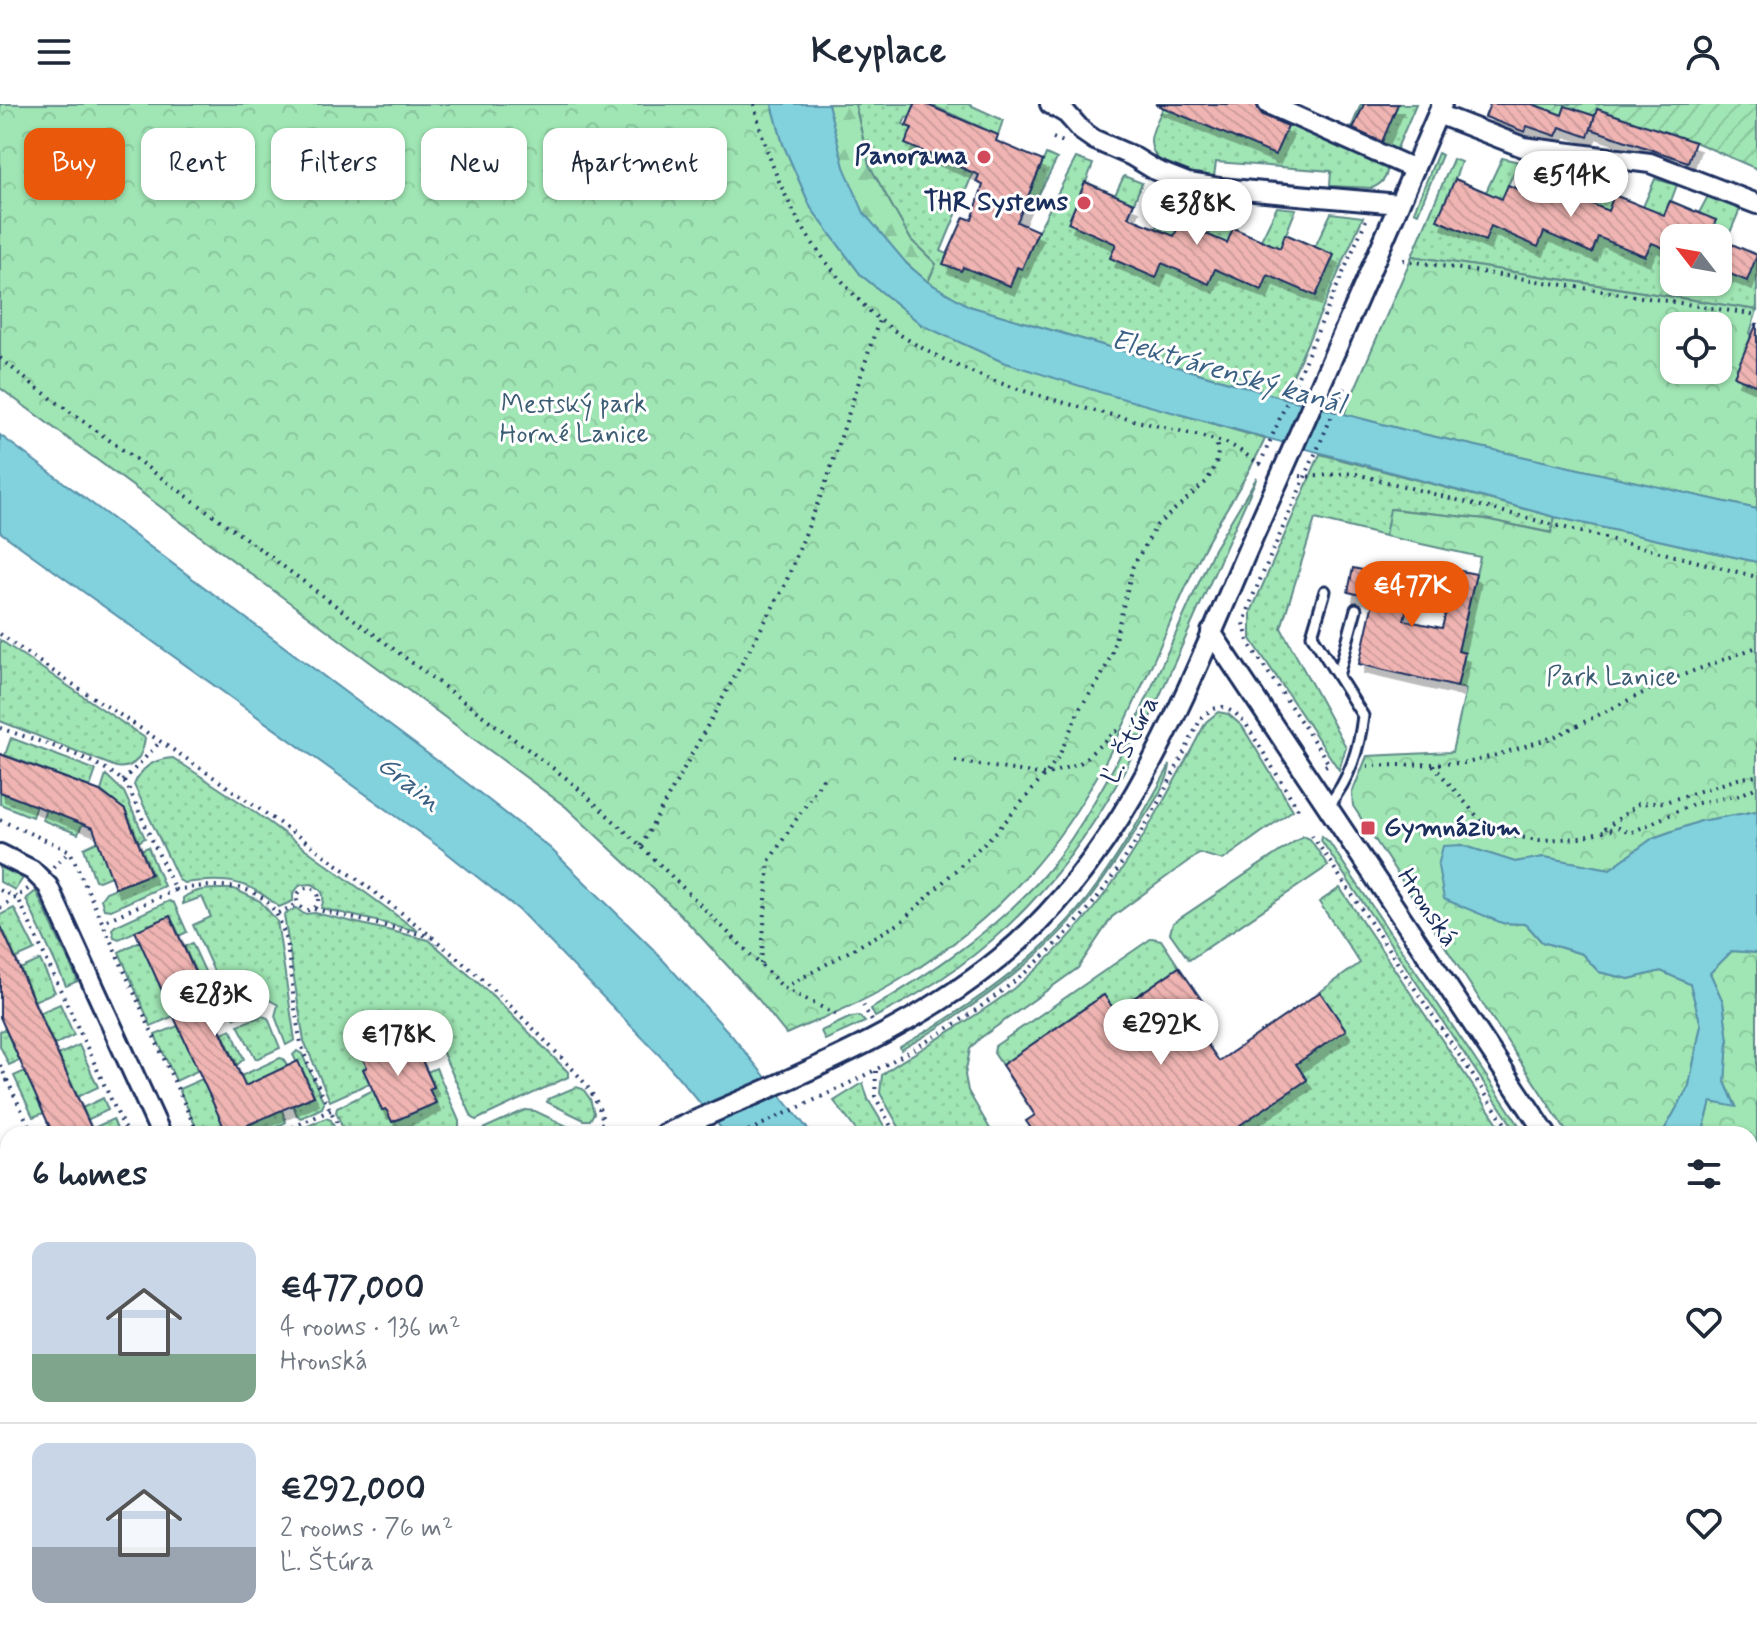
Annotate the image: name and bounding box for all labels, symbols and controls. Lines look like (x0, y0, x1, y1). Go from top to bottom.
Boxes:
text: Keyplace (811, 29, 946, 76)
icon: menu (32, 30, 76, 74)
icon: person (1681, 30, 1725, 74)
chip: Buy (24, 128, 125, 200)
chip: Rent (141, 128, 255, 200)
chip: Filters (271, 128, 405, 200)
chip: New (421, 128, 527, 200)
chip: Apartment (543, 128, 727, 200)
place label: Panorama (854, 140, 968, 174)
marker: Panorama (975, 148, 993, 166)
pin: €514K (1515, 151, 1627, 219)
text: €514K (1532, 160, 1610, 194)
pin: €388K (1141, 179, 1253, 247)
place label: THR Systems (924, 186, 1068, 220)
text: €388K (1159, 188, 1235, 222)
marker: THR Systems (1075, 194, 1093, 212)
north arrow (1660, 224, 1732, 296)
map controls (1660, 224, 1732, 384)
button: locate (1660, 312, 1732, 384)
water label: Elektrárenský kanál (1106, 322, 1351, 425)
park label: Mestský park Horné Lanice (500, 388, 648, 452)
pin: €477K (1356, 561, 1468, 629)
text: €477K (1373, 570, 1451, 604)
park label: Park Lanice (1546, 661, 1678, 695)
street label: Ľ. Štúra (1094, 690, 1168, 790)
water label: Grain (369, 747, 449, 821)
place label: Gymnázium (1384, 811, 1521, 845)
marker: Gymnázium (1359, 819, 1377, 837)
street label: Hronská (1388, 862, 1466, 954)
pin: €283K (159, 970, 271, 1038)
text: €283K (178, 979, 252, 1013)
pin: €292K (1105, 999, 1217, 1067)
text: €292K (1121, 1008, 1201, 1042)
pin: €178K (342, 1010, 454, 1078)
text: €178K (361, 1019, 435, 1053)
text: 6 homes (32, 1152, 147, 1197)
icon: filters (1682, 1152, 1726, 1196)
text: €477,000 (280, 1266, 424, 1311)
icon: home (96, 1274, 192, 1370)
icon: heart (1682, 1300, 1726, 1344)
text: 4 rooms · 136 m² (280, 1311, 460, 1345)
text: Hronská (280, 1345, 368, 1379)
text: €292,000 (280, 1467, 426, 1512)
icon: home (96, 1475, 192, 1571)
icon: heart (1682, 1501, 1726, 1545)
text: 2 rooms · 76 m² (280, 1512, 453, 1546)
text: Ľ. Štúra (280, 1546, 374, 1580)

